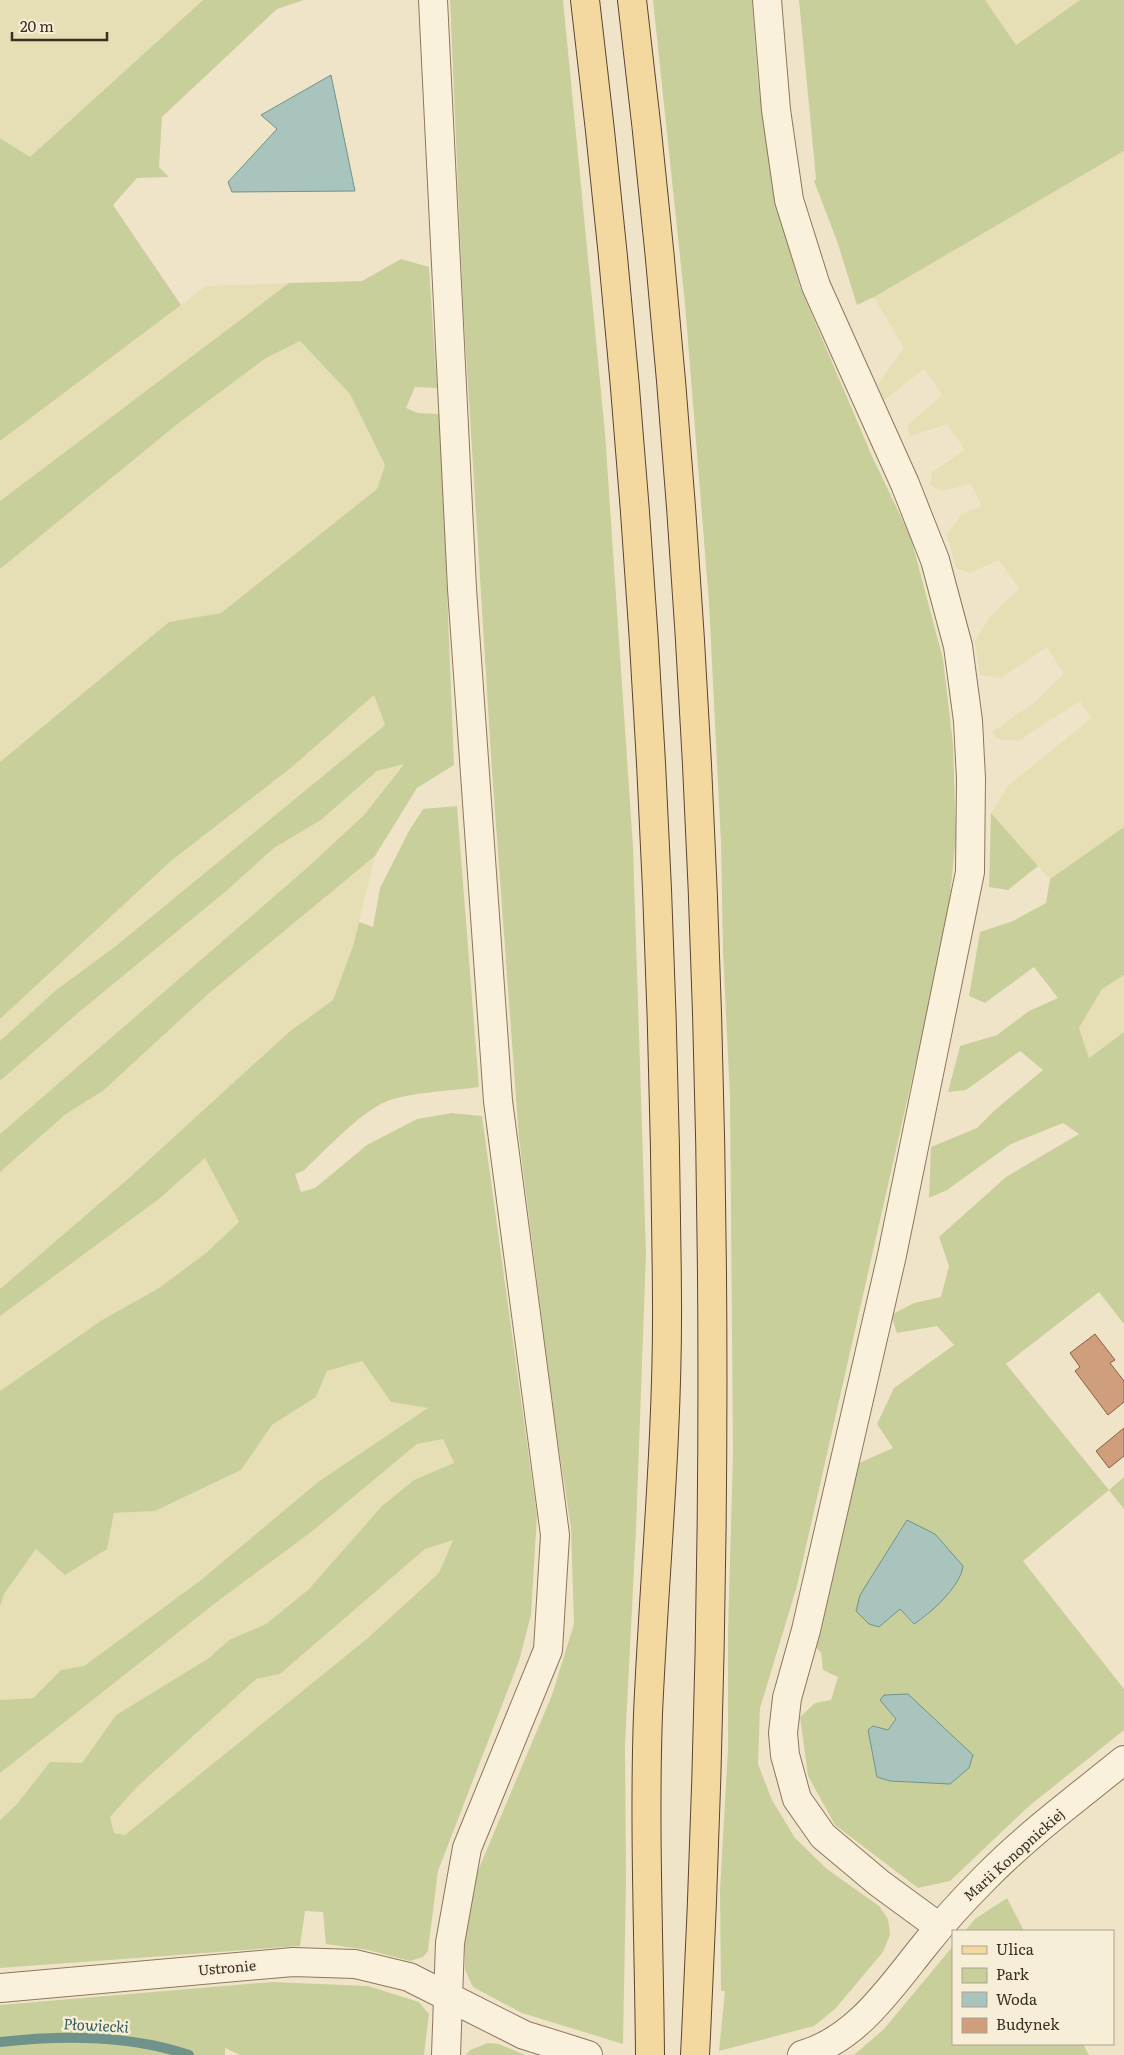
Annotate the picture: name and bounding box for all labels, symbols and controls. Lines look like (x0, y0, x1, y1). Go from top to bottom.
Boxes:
scale bar (12, 10, 108, 42)
text: 20 m (20, 14, 54, 37)
street label: Marii Konopnickiej (958, 1803, 1068, 1905)
legend (952, 1930, 1114, 2045)
text: Ulica (996, 1937, 1035, 1960)
street label: Ustronie (197, 1955, 257, 1979)
text: Park (996, 1962, 1030, 1985)
text: Woda (996, 1987, 1038, 2010)
water label: Płowiecki (63, 2011, 130, 2038)
text: Budynek (996, 2012, 1060, 2035)

